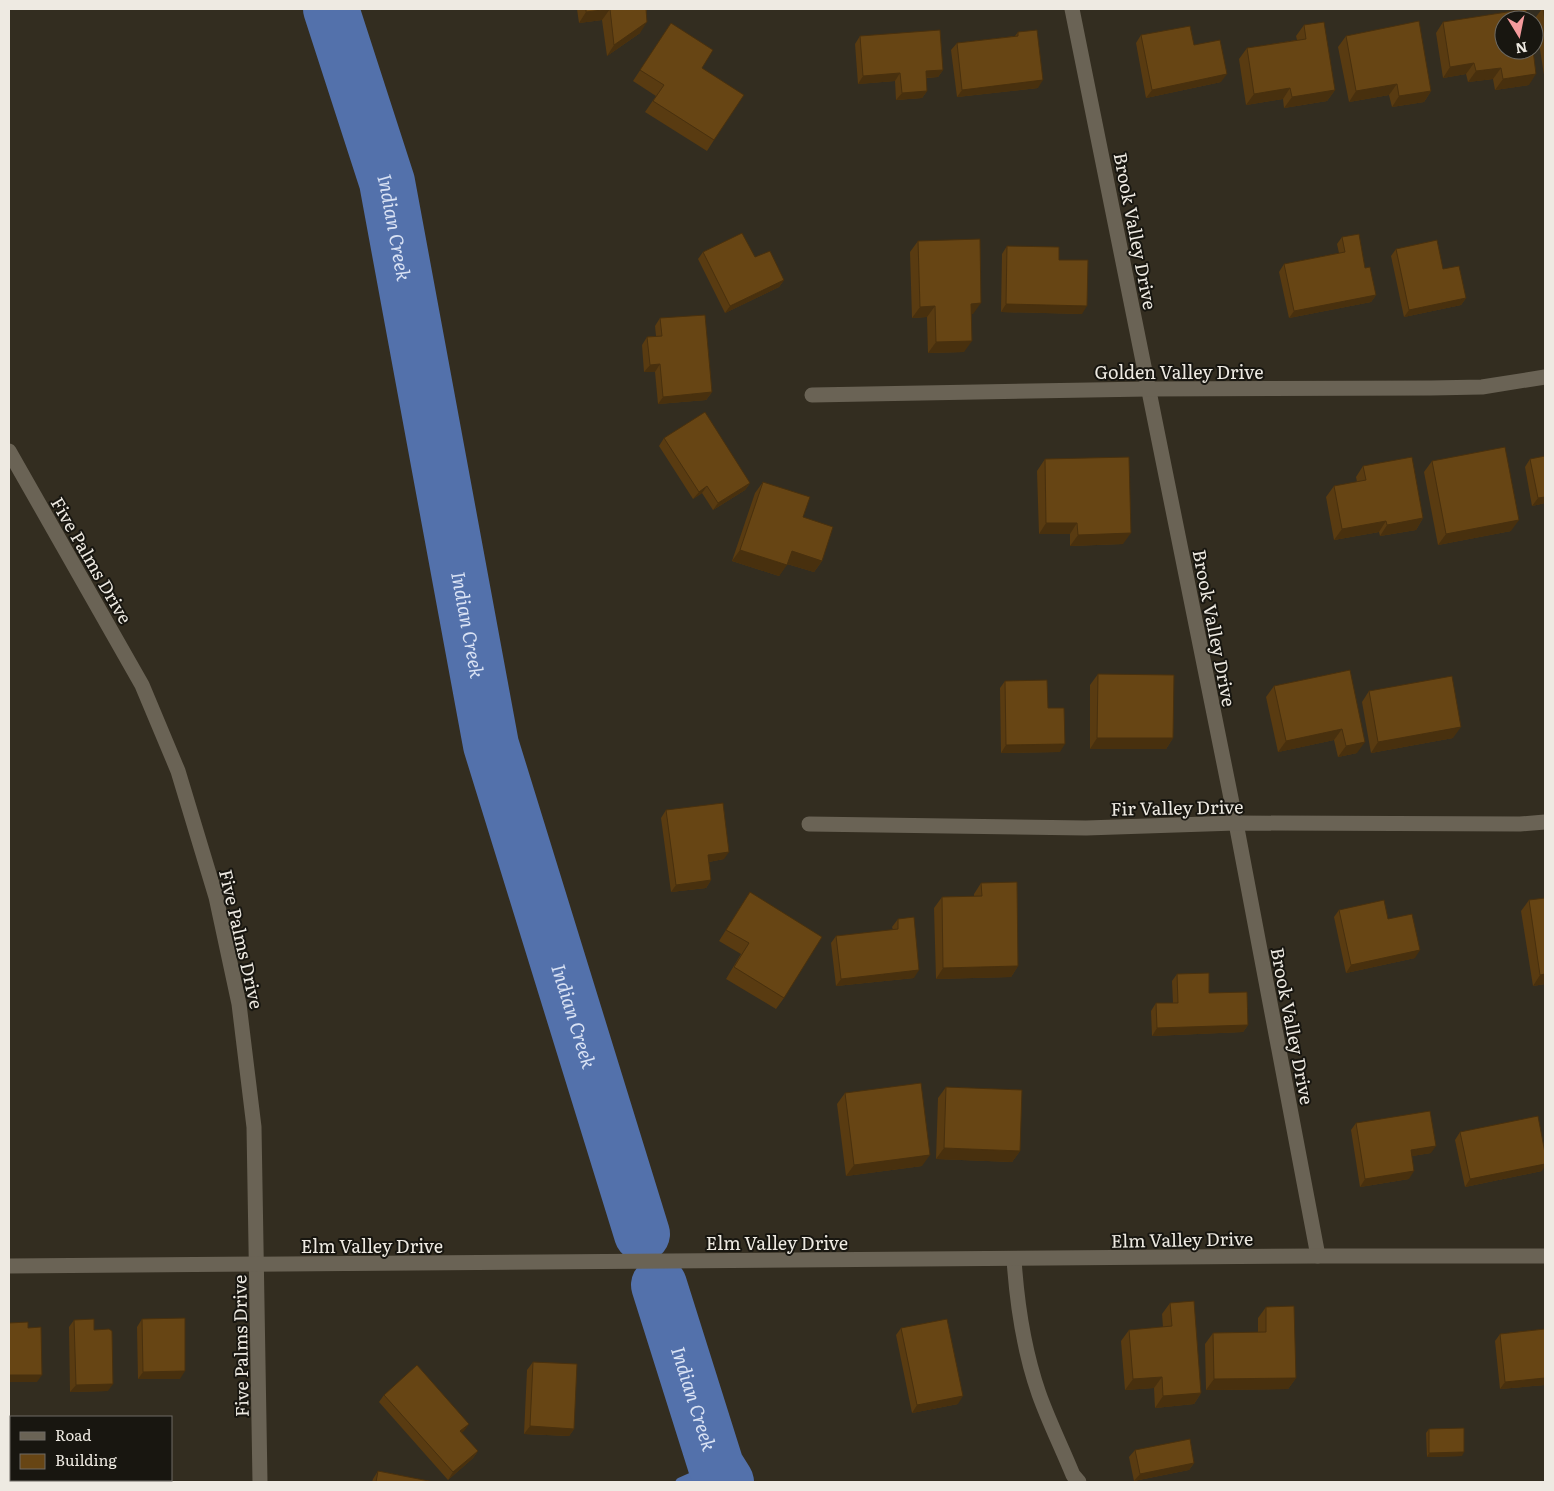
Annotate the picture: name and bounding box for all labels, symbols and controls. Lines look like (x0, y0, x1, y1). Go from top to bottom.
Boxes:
north arrow (1494, 10, 1544, 60)
text: N (1514, 38, 1529, 60)
street label: Brook Valley Drive (1108, 150, 1164, 312)
water label: Indian Creek (371, 170, 419, 284)
street label: Golden Valley Drive (1094, 358, 1264, 385)
street label: Five Palms Drive (45, 492, 139, 628)
street label: Brook Valley Drive (1187, 547, 1243, 709)
water label: Indian Creek (445, 569, 492, 681)
street label: Fir Valley Drive (1110, 792, 1244, 822)
street label: Five Palms Drive (213, 867, 271, 1011)
street label: Brook Valley Drive (1265, 945, 1321, 1107)
water label: Indian Creek (545, 960, 604, 1072)
street label: Elm Valley Drive (1111, 1224, 1253, 1254)
street label: Elm Valley Drive (706, 1229, 848, 1256)
street label: Elm Valley Drive (301, 1232, 443, 1259)
street label: Five Palms Drive (225, 1275, 255, 1417)
water label: Indian Creek (665, 1343, 725, 1455)
legend (10, 1416, 172, 1481)
text: Road (55, 1423, 91, 1446)
text: Building (55, 1448, 117, 1471)

